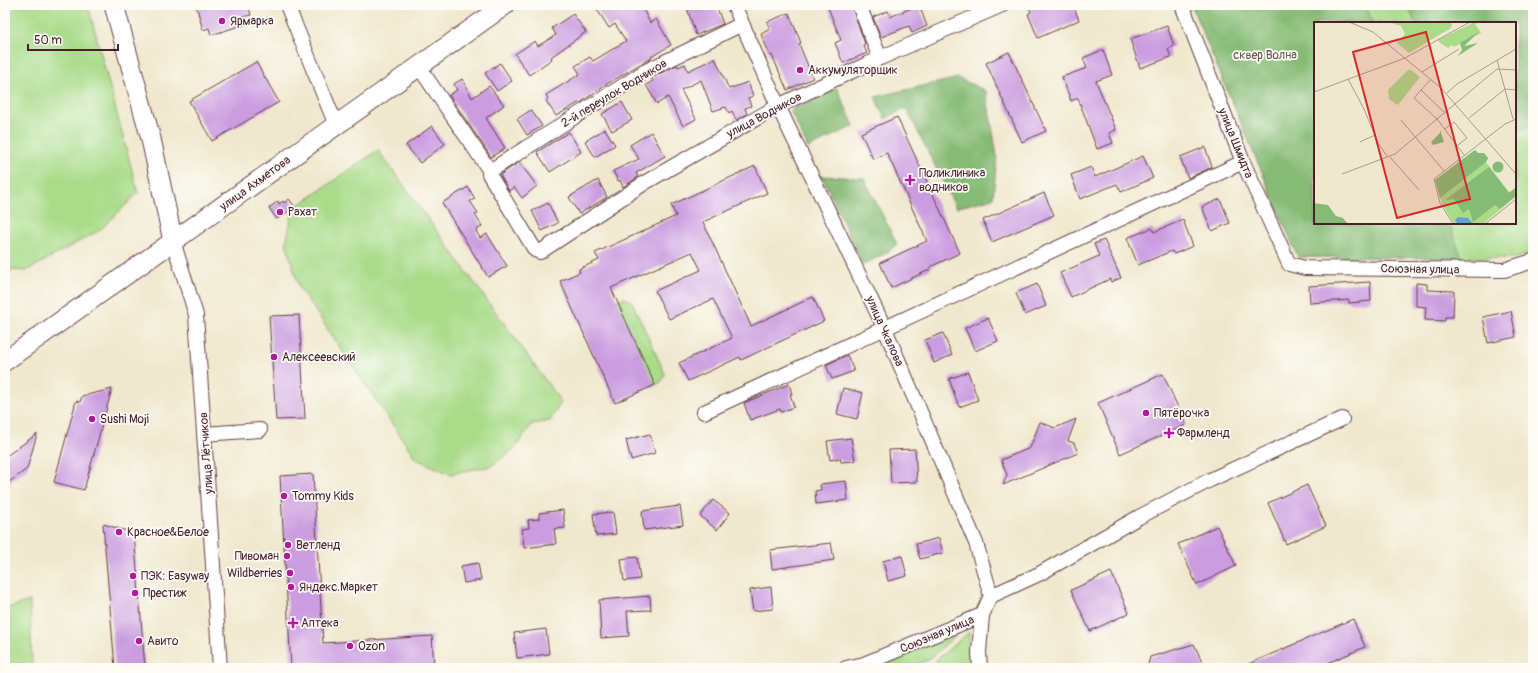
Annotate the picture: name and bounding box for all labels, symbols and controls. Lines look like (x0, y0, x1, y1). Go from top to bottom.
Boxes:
place label: Ярмарка (230, 14, 274, 29)
marker: Ярмарка (217, 16, 227, 26)
inset map (1314, 22, 1516, 224)
scale bar (28, 26, 118, 52)
text: 50 m (34, 33, 62, 48)
park label: сквер Волна (1233, 48, 1297, 63)
street label: 2-й переулок Водников (559, 56, 670, 131)
place label: Аккумуляторщик (808, 63, 898, 78)
marker: Аккумуляторщик (795, 65, 805, 75)
street label: улица Водников (723, 89, 804, 142)
street label: улица Шмидта (1214, 105, 1257, 181)
street label: улица Ахметова (216, 152, 294, 215)
place label: Поликлиника водников (919, 166, 986, 195)
marker: Поликлиника водников (904, 174, 916, 186)
place label: Рахат (288, 205, 317, 220)
marker: Рахат (275, 207, 285, 217)
street label: Союзная улица (1381, 261, 1460, 278)
street label: улица Чкалова (862, 293, 907, 369)
place label: Алексеевский (282, 350, 356, 365)
marker: Алексеевский (269, 352, 279, 362)
place label: Пятёрочка (1154, 406, 1210, 421)
marker: Пятёрочка (1141, 408, 1151, 418)
street label: улица Лётчиков (196, 411, 217, 495)
place label: Sushi Moji (100, 412, 149, 427)
marker: Sushi Moji (87, 414, 97, 424)
place label: Фармленд (1177, 426, 1230, 441)
marker: Фармленд (1164, 428, 1174, 438)
place label: Tommy Kids (292, 489, 354, 504)
marker: Tommy Kids (279, 491, 289, 501)
place label: Красное&Белое (127, 525, 209, 540)
marker: Красное&Белое (114, 527, 124, 537)
place label: Ветленд (296, 538, 341, 553)
marker: Ветленд (283, 540, 293, 550)
place label: Пивоман (235, 549, 279, 564)
marker: Пивоман (282, 551, 292, 561)
place label: Wildberries (227, 566, 283, 581)
marker: Wildberries (285, 568, 295, 578)
place label: ПЭК: Easyway (141, 569, 209, 584)
marker: ПЭК: Easyway (128, 571, 138, 581)
place label: Яндекс.Маркет (299, 580, 378, 595)
marker: Яндекс.Маркет (286, 582, 296, 592)
place label: Престиж (143, 586, 187, 601)
marker: Престиж (130, 588, 140, 598)
street label: Союзная улица (898, 612, 977, 657)
place label: Аптека (301, 616, 339, 631)
marker: Аптека (288, 618, 298, 628)
place label: Авито (147, 634, 179, 649)
marker: Авито (134, 636, 144, 646)
place label: Ozon (358, 639, 385, 654)
marker: Ozon (345, 641, 355, 651)

